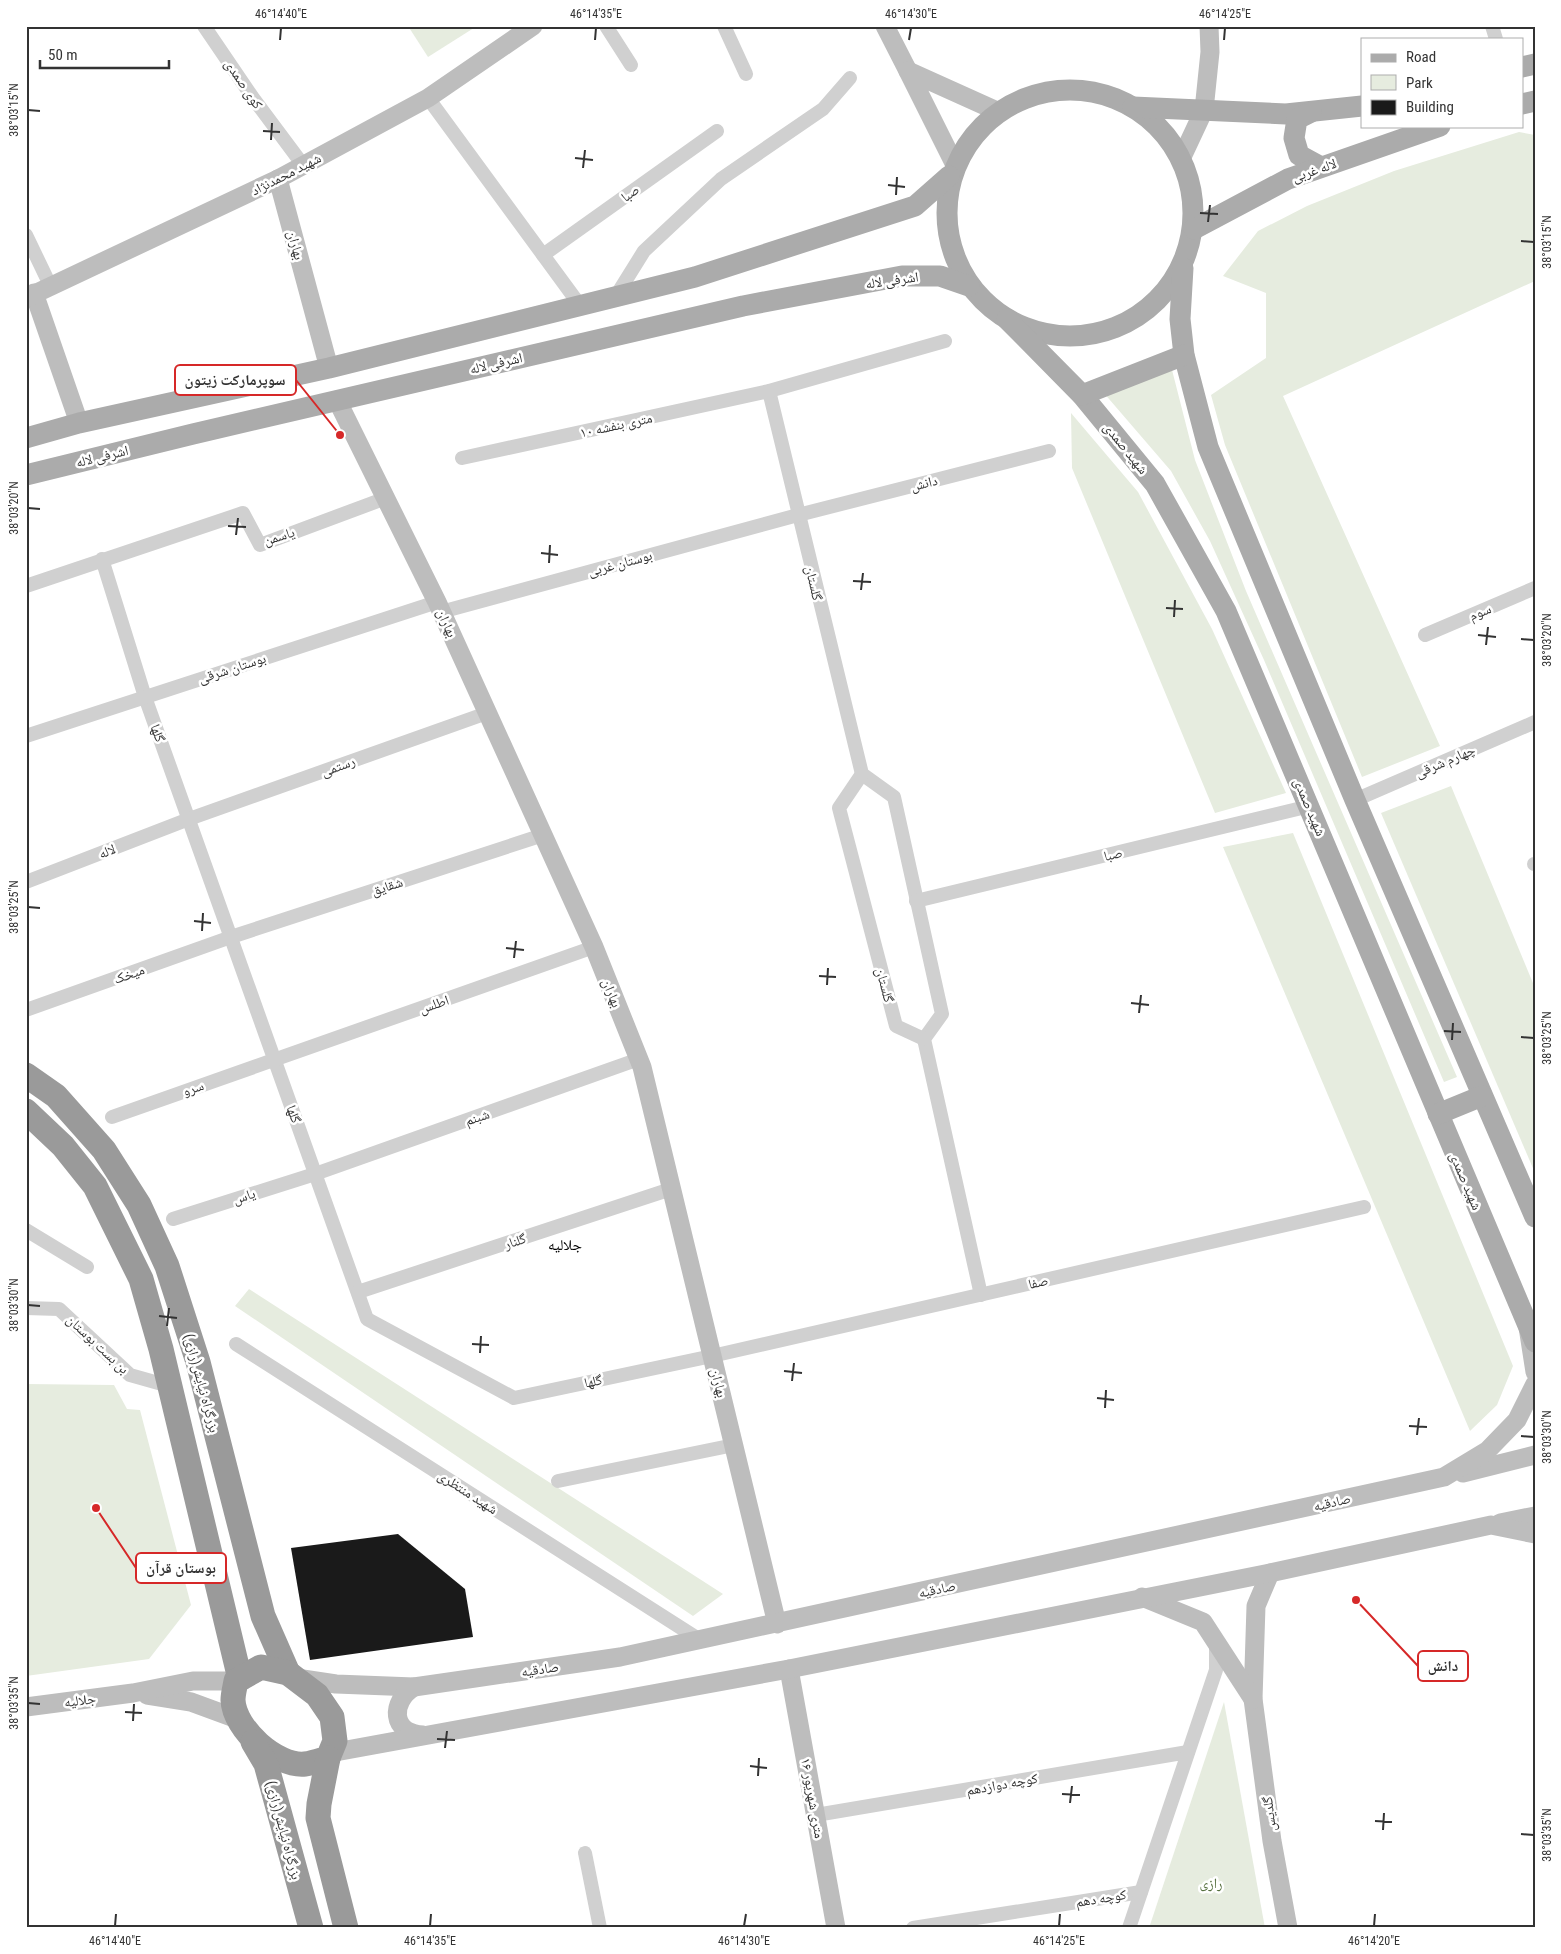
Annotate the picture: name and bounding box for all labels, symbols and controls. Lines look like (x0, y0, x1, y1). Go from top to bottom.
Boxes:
text: 46°14'40"E (255, 7, 307, 21)
text: 46°14'35"E (570, 7, 622, 21)
text: 46°14'30"E (885, 7, 937, 21)
text: 46°14'25"E (1199, 7, 1251, 21)
scale bar (40, 38, 169, 70)
legend (1361, 38, 1524, 128)
text: 50 m (48, 46, 78, 64)
text: Road (1406, 48, 1436, 66)
street label: کوی صمدی (221, 56, 266, 113)
text: Park (1406, 74, 1433, 92)
text: 38°03'15"N (7, 83, 21, 137)
text: Building (1406, 98, 1454, 116)
street label: شهید محمدنژاد (248, 150, 324, 199)
street label: لاله غربی (1290, 155, 1339, 186)
street label: صبا (618, 181, 642, 205)
text: 38°03'15"N (1540, 215, 1554, 269)
street label: بهاران (283, 229, 308, 262)
street label: اشرفی لاله (864, 268, 920, 293)
street label: اشرفی لاله (468, 349, 524, 378)
callout: سوپرمارکت زیتون (175, 365, 296, 395)
text: سوپرمارکت زیتون (185, 371, 285, 389)
street label: ۱۰ متری بنفشه (578, 410, 654, 441)
street label: شهید صمدی (1100, 419, 1152, 478)
street label: اشرفی لاله (74, 442, 130, 471)
street label: دانش (909, 472, 940, 495)
text: 38°03'20"N (7, 481, 21, 535)
street label: یاسمن (262, 524, 297, 549)
street label: بوستان غربی (586, 547, 654, 580)
street label: گلستان (801, 564, 826, 602)
street label: سوم (1466, 600, 1494, 626)
street label: بهاران (433, 606, 460, 640)
text: 38°03'20"N (1540, 613, 1554, 667)
street label: بوستان شرقی (196, 650, 268, 687)
street label: گلها (147, 722, 169, 744)
street label: چهارم شرقی (1413, 741, 1478, 783)
street label: رستمی (319, 752, 358, 780)
street label: شهید صمدی (1290, 776, 1329, 839)
street label: لاله (96, 841, 118, 861)
street label: صبا (1102, 844, 1124, 864)
street label: شقایق (369, 873, 405, 900)
text: 38°03'25"N (7, 880, 21, 934)
street label: میخک (111, 961, 147, 987)
street label: گلستان (872, 966, 897, 1005)
street label: بهاران (598, 976, 625, 1010)
street label: اطلس (417, 992, 451, 1017)
text: 38°03'25"N (1540, 1011, 1554, 1065)
street label: سرو (180, 1077, 206, 1100)
street label: گلها (283, 1103, 305, 1125)
street label: شبنم (463, 1105, 492, 1130)
street label: شهید صمدی (1446, 1150, 1485, 1213)
street label: یاس (231, 1185, 258, 1208)
street label: گلنار (501, 1230, 529, 1253)
district label: جلالیه (548, 1236, 582, 1254)
street label: صفا (1026, 1272, 1050, 1292)
text: 38°03'30"N (7, 1278, 21, 1332)
street label: بن بست بوستان (63, 1311, 133, 1378)
street label: بزرگراه نیایش(رازی) (180, 1332, 223, 1435)
street label: بهاران (707, 1367, 730, 1400)
street label: گلها (582, 1371, 604, 1391)
text: 38°03'30"N (1540, 1410, 1554, 1464)
street label: شهید منتظری (435, 1467, 501, 1518)
street label: صادقیه (1312, 1490, 1352, 1514)
callout: بوستان قرآن (136, 1553, 226, 1583)
text: بوستان قرآن (146, 1559, 216, 1577)
street label: صادقیه (917, 1577, 957, 1601)
callout: دانش (1418, 1651, 1468, 1681)
text: دانش (1428, 1657, 1458, 1675)
street label: صادقیه (520, 1658, 560, 1680)
text: 38°03'35"N (7, 1676, 21, 1730)
street label: جلالیه (63, 1690, 97, 1710)
street label: ۱۶ متری شهریور (797, 1756, 828, 1840)
street label: کوچه دوازدهم (965, 1770, 1039, 1800)
street label: بزرگراه نیایش(رازی) (262, 1779, 305, 1882)
street label: گلدیس (1259, 1795, 1280, 1832)
text: 38°03'35"N (1540, 1808, 1554, 1862)
park label: رازی (1200, 1875, 1222, 1892)
street label: کوچه دهم (1075, 1886, 1128, 1912)
text: 46°14'40"E (89, 1934, 141, 1948)
text: 46°14'35"E (404, 1934, 456, 1948)
text: 46°14'30"E (718, 1934, 770, 1948)
text: 46°14'25"E (1033, 1934, 1085, 1948)
text: 46°14'20"E (1348, 1934, 1400, 1948)

